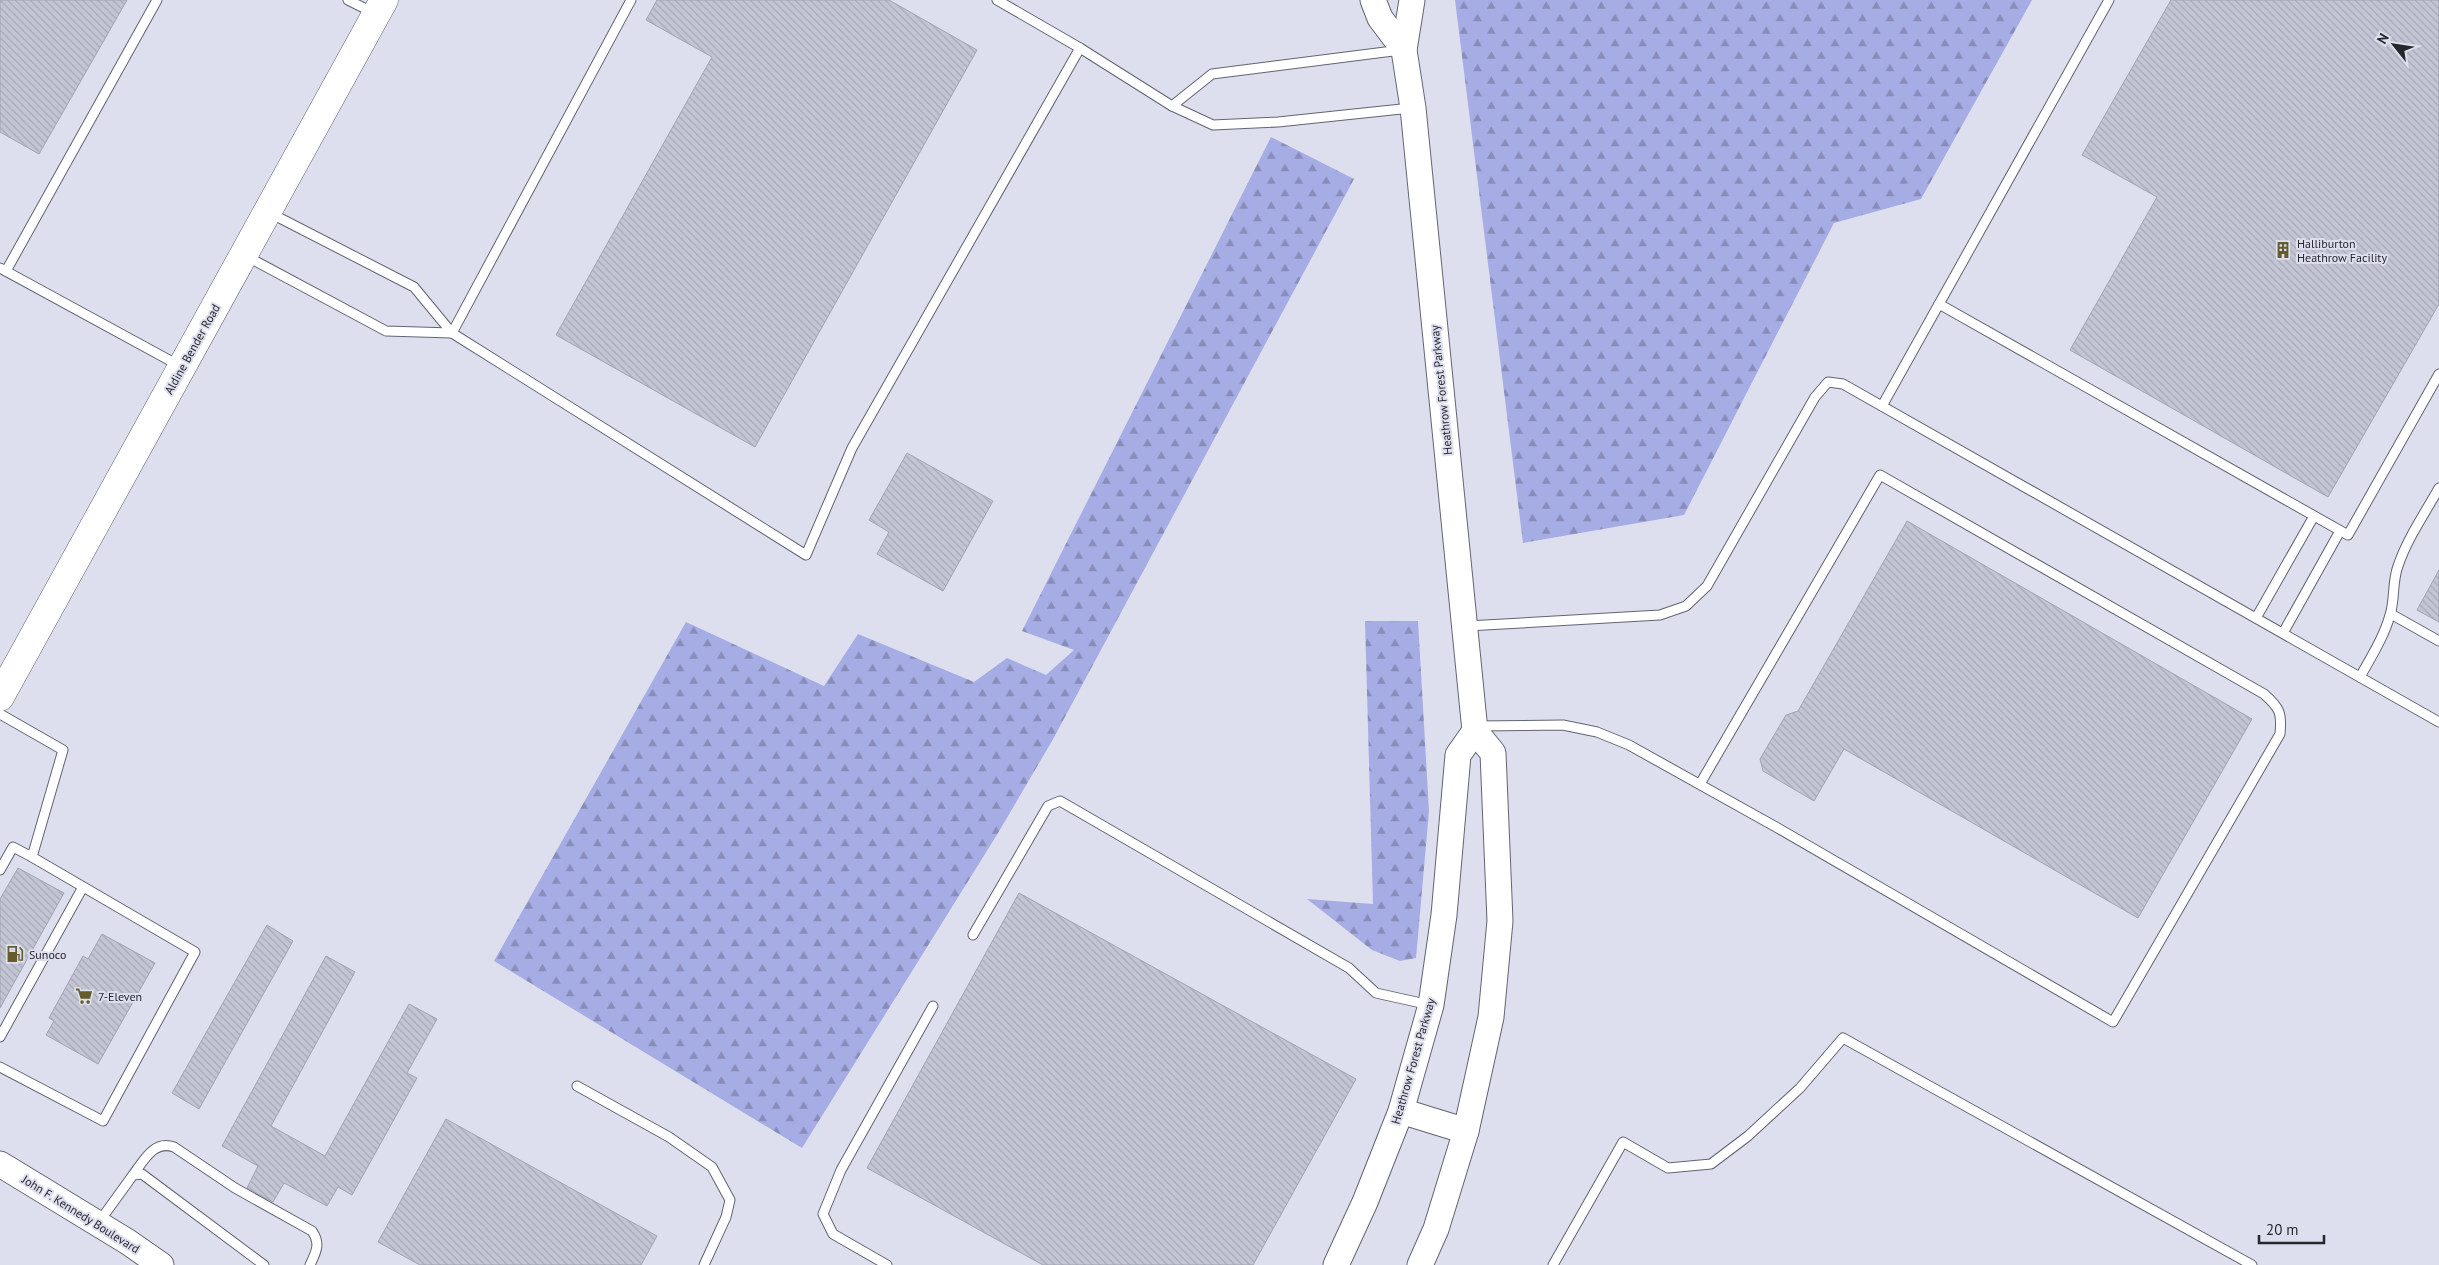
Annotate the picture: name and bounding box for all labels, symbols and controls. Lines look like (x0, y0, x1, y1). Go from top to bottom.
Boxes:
north arrow (2369, 20, 2419, 70)
text: N (2373, 30, 2393, 47)
place label: Halliburton Heathrow Facility (2297, 236, 2387, 265)
building icon: Halliburton Heathrow Facility (2273, 240, 2293, 260)
street label: Aldine Bender Road (161, 301, 223, 397)
street label: Heathrow Forest Parkway (1427, 324, 1455, 456)
fuel station icon: Sunoco (5, 944, 25, 964)
place label: Sunoco (29, 947, 66, 962)
supermarket icon: 7-Eleven (74, 986, 94, 1006)
place label: 7-Eleven (98, 989, 142, 1004)
street label: Heathrow Forest Parkway (1388, 996, 1438, 1126)
street label: John F. Kennedy Boulevard (19, 1171, 143, 1256)
scale bar (2259, 1212, 2324, 1244)
text: 20 m (2266, 1220, 2299, 1239)

